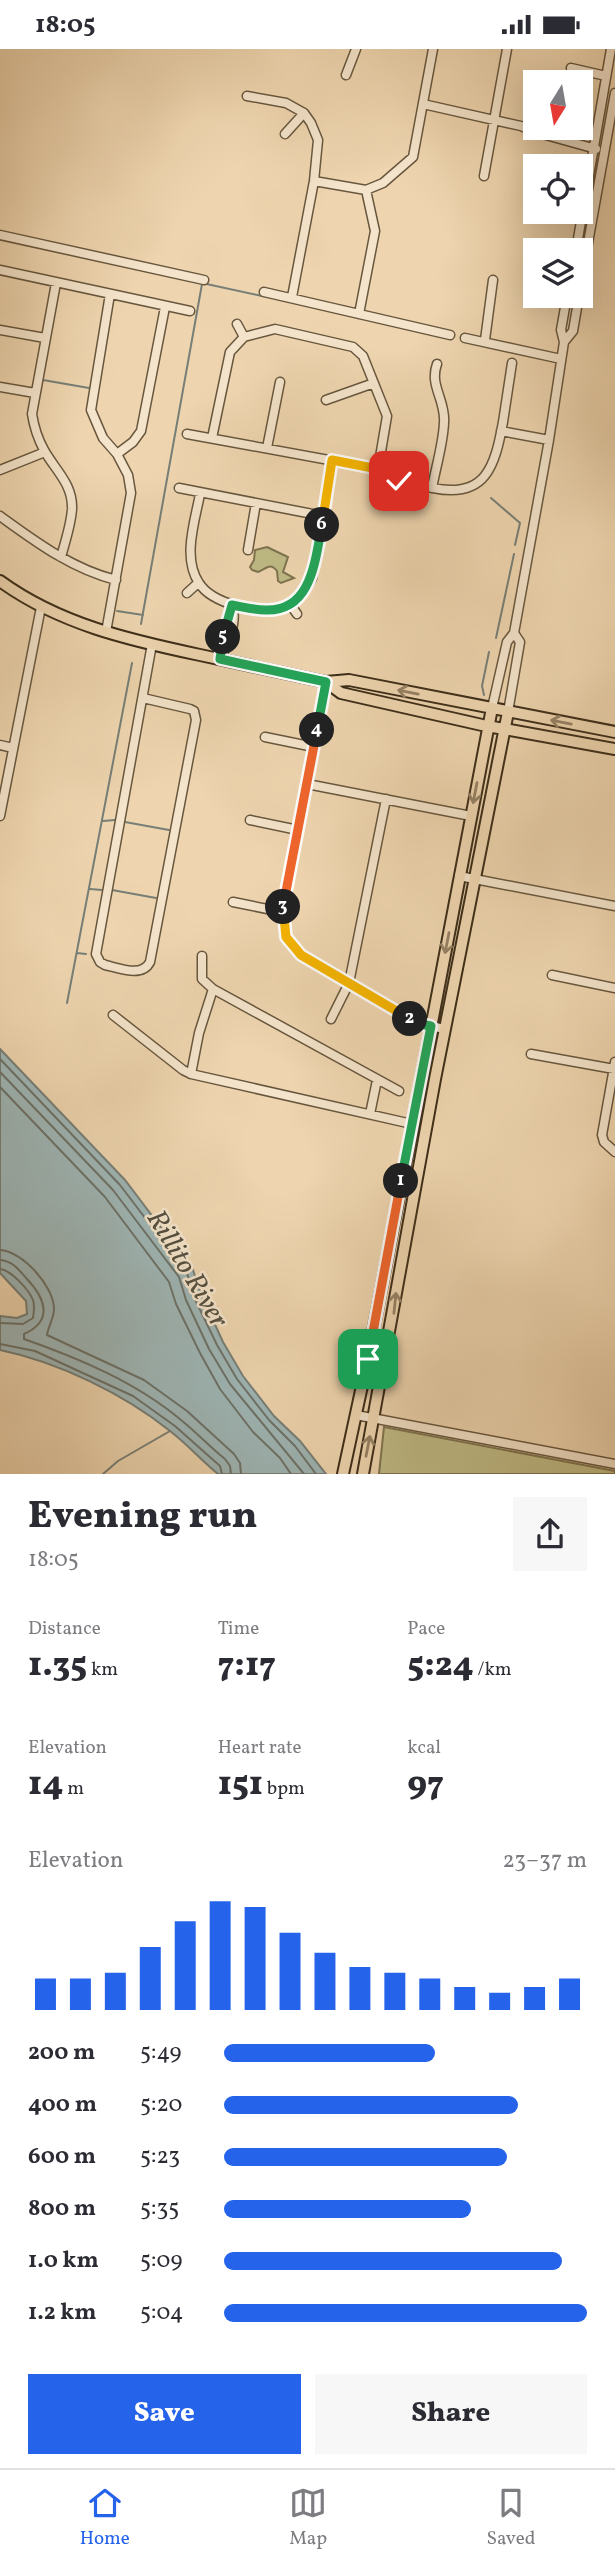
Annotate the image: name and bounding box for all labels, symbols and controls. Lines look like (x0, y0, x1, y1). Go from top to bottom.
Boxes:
text: 18:05 (35, 7, 95, 43)
north arrow (523, 70, 593, 140)
map controls (523, 70, 593, 308)
button: locate (523, 154, 593, 224)
button: layers (523, 238, 593, 308)
pin (369, 451, 429, 511)
icon: check (380, 462, 418, 500)
pin: 6 (304, 507, 340, 543)
text: 6 (316, 511, 327, 537)
pin: 5 (206, 619, 241, 655)
text: 5 (218, 623, 227, 649)
one-way arrow (397, 684, 420, 698)
pin: 4 (300, 713, 334, 747)
one-way arrow (550, 715, 573, 728)
text: 4 (311, 716, 322, 742)
one-way arrow (468, 781, 482, 804)
pin: 3 (266, 889, 300, 925)
text: 3 (278, 893, 287, 919)
one-way arrow (439, 931, 453, 954)
pin: 2 (392, 1002, 428, 1037)
text: 2 (405, 1005, 414, 1031)
pin: 1 (384, 1163, 418, 1199)
text: 1 (397, 1167, 404, 1193)
water label: Rillito River (136, 1203, 238, 1336)
one-way arrow (389, 1292, 402, 1315)
pin (338, 1329, 398, 1389)
icon: arrive (349, 1340, 387, 1378)
one-way arrow (362, 1435, 376, 1458)
text: Evening run (28, 1491, 258, 1544)
button: share (513, 1497, 587, 1571)
text: 18:05 (28, 1544, 79, 1576)
text: Distance (28, 1616, 101, 1642)
text: Time (218, 1616, 259, 1642)
text: Pace (407, 1616, 445, 1642)
text: 1.35 (28, 1642, 87, 1690)
text: 7:17 (218, 1642, 276, 1690)
text: 5:24 (407, 1642, 474, 1690)
text: km (87, 1657, 118, 1683)
text: /km (474, 1657, 512, 1683)
text: Elevation (28, 1735, 107, 1761)
text: Heart rate (218, 1735, 302, 1761)
text: kcal (407, 1735, 441, 1761)
text: 14 (28, 1761, 63, 1809)
text: 151 (218, 1761, 263, 1809)
text: 97 (407, 1761, 444, 1809)
text: m (63, 1776, 84, 1802)
text: bpm (263, 1776, 305, 1802)
text: Elevation (28, 1845, 124, 1877)
text: 23–37 m (503, 1845, 587, 1877)
text: 200 m (28, 2037, 95, 2069)
text: 5:49 (140, 2037, 181, 2069)
text: 400 m (28, 2089, 97, 2121)
text: 5:20 (140, 2089, 182, 2121)
text: 600 m (28, 2141, 96, 2173)
text: 5:23 (140, 2141, 180, 2173)
text: 800 m (28, 2193, 96, 2225)
text: 5:35 (140, 2193, 179, 2225)
text: 1.0 km (28, 2245, 99, 2277)
text: 5:09 (140, 2245, 182, 2277)
text: 1.2 km (28, 2297, 97, 2329)
text: 5:04 (140, 2297, 183, 2329)
button: Save (28, 2374, 301, 2454)
button: Share (315, 2374, 587, 2454)
tab: Home (80, 2484, 130, 2552)
tab: Map (289, 2484, 327, 2552)
tab: Saved (486, 2484, 535, 2552)

